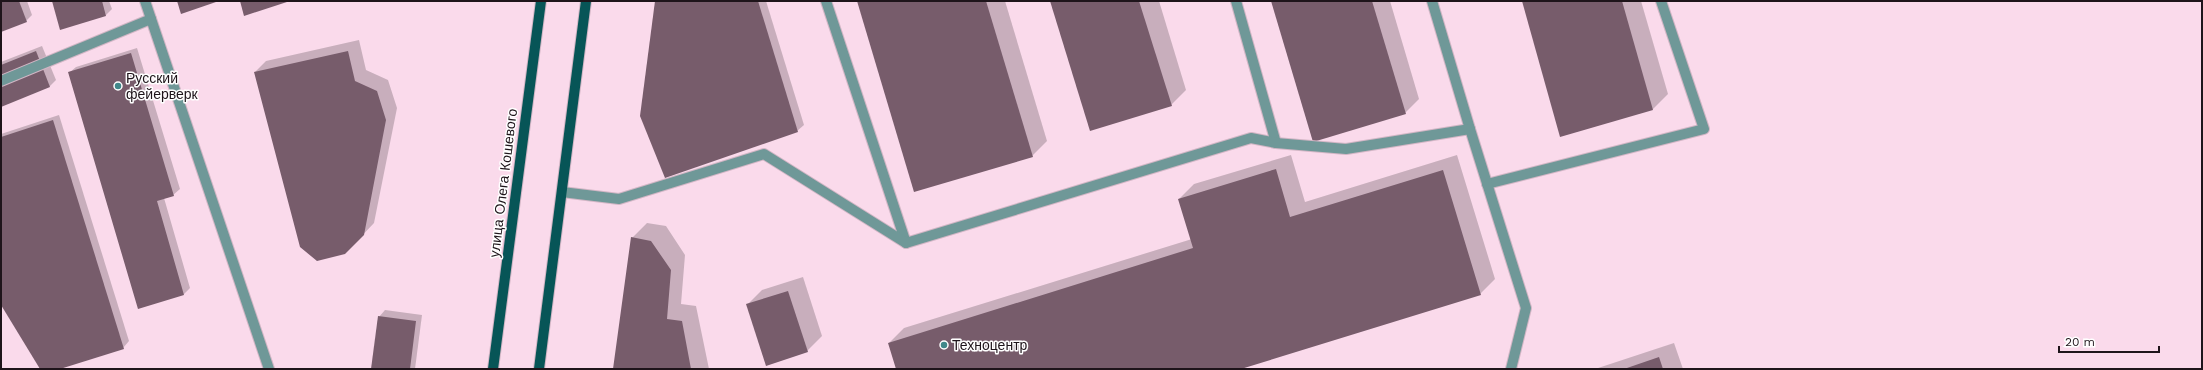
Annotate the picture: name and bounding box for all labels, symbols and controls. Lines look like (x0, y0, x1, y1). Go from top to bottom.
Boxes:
place label: Русский фейерверк (126, 70, 199, 102)
marker: Русский фейерверк (113, 81, 123, 91)
street label: улица Олега Кошевого (486, 107, 520, 258)
scale bar (2059, 328, 2159, 354)
text: 20 m (2065, 335, 2095, 349)
place label: Техноцентр (952, 337, 1028, 353)
marker: Техноцентр (939, 340, 949, 350)

